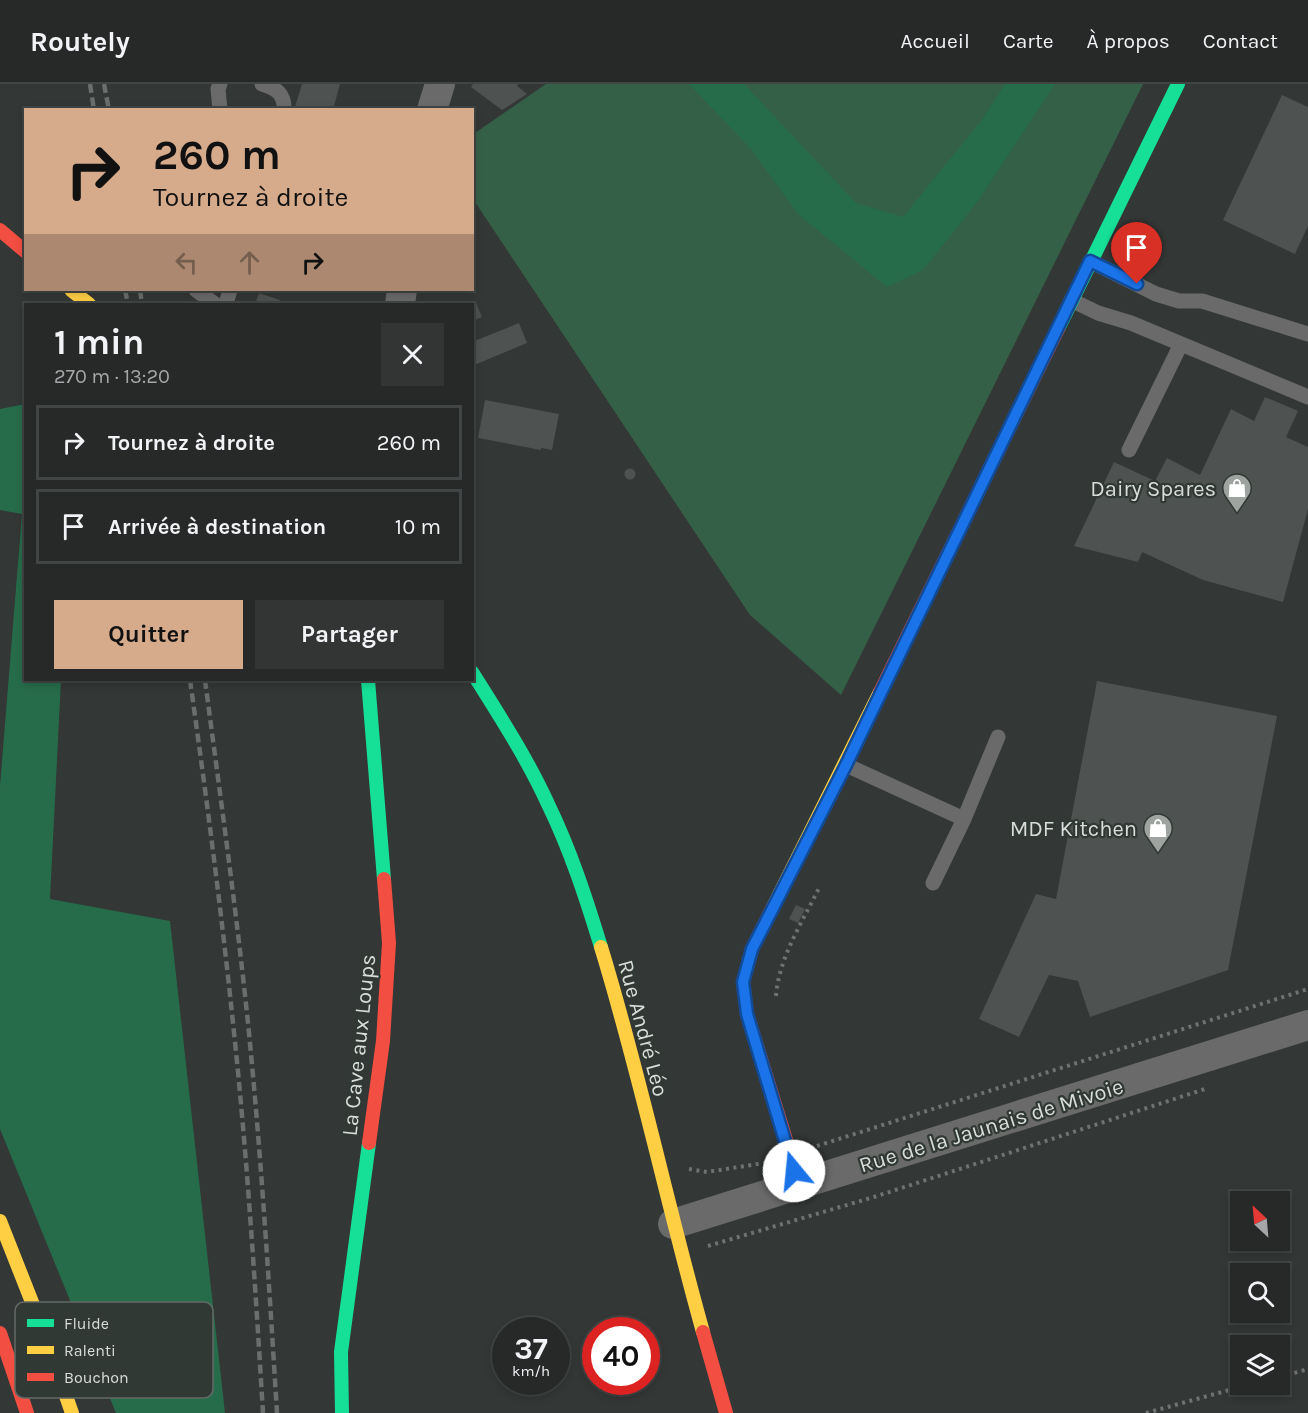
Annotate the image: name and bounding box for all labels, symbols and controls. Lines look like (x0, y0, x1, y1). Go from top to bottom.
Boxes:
text: Routely (30, 25, 130, 58)
text: Accueil (901, 29, 970, 53)
text: Carte (1003, 29, 1054, 53)
text: À propos (1087, 29, 1170, 53)
text: Contact (1203, 29, 1278, 53)
text: 260 m (153, 130, 281, 180)
icon: right (54, 132, 132, 210)
text: Tournez à droite (153, 181, 348, 213)
pin (1111, 222, 1162, 284)
icon: arrive (1120, 231, 1153, 264)
icon: left (170, 246, 203, 279)
icon: ahead (233, 246, 266, 279)
icon: right (296, 246, 329, 279)
text: 1 min (54, 321, 144, 363)
button: close (381, 323, 444, 386)
text: 270 m · 13:20 (54, 365, 170, 388)
icon: right (57, 426, 90, 459)
text: Tournez à droite (108, 430, 275, 456)
text: 260 m (377, 430, 441, 456)
shop icon: Dairy Spares (1221, 472, 1253, 514)
place label: Dairy Spares (1090, 476, 1216, 502)
icon: arrive (57, 510, 90, 543)
text: Arrivée à destination (108, 514, 326, 540)
text: 10 m (395, 514, 441, 540)
button: Quitter (54, 600, 243, 669)
button: Partager (255, 600, 444, 669)
shop icon: MDF Kitchen (1142, 812, 1174, 854)
place label: MDF Kitchen (1010, 816, 1137, 842)
street label: La Cave aux Loups (337, 953, 381, 1137)
street label: Rue André Léo (612, 957, 674, 1099)
street label: Rue de la Jaunais de Mivoie (856, 1073, 1127, 1179)
position arrow (762, 1139, 826, 1203)
north arrow (1230, 1191, 1290, 1251)
map controls (1230, 1191, 1290, 1395)
button: search (1230, 1263, 1290, 1323)
legend (15, 1302, 213, 1398)
text: Fluide (64, 1314, 109, 1333)
speed limit sign: 40 (582, 1317, 660, 1395)
text: 37 (514, 1331, 548, 1367)
button: layers (1230, 1335, 1290, 1395)
text: Ralenti (64, 1341, 116, 1360)
text: km/h (512, 1362, 550, 1380)
text: Bouchon (64, 1368, 129, 1387)

